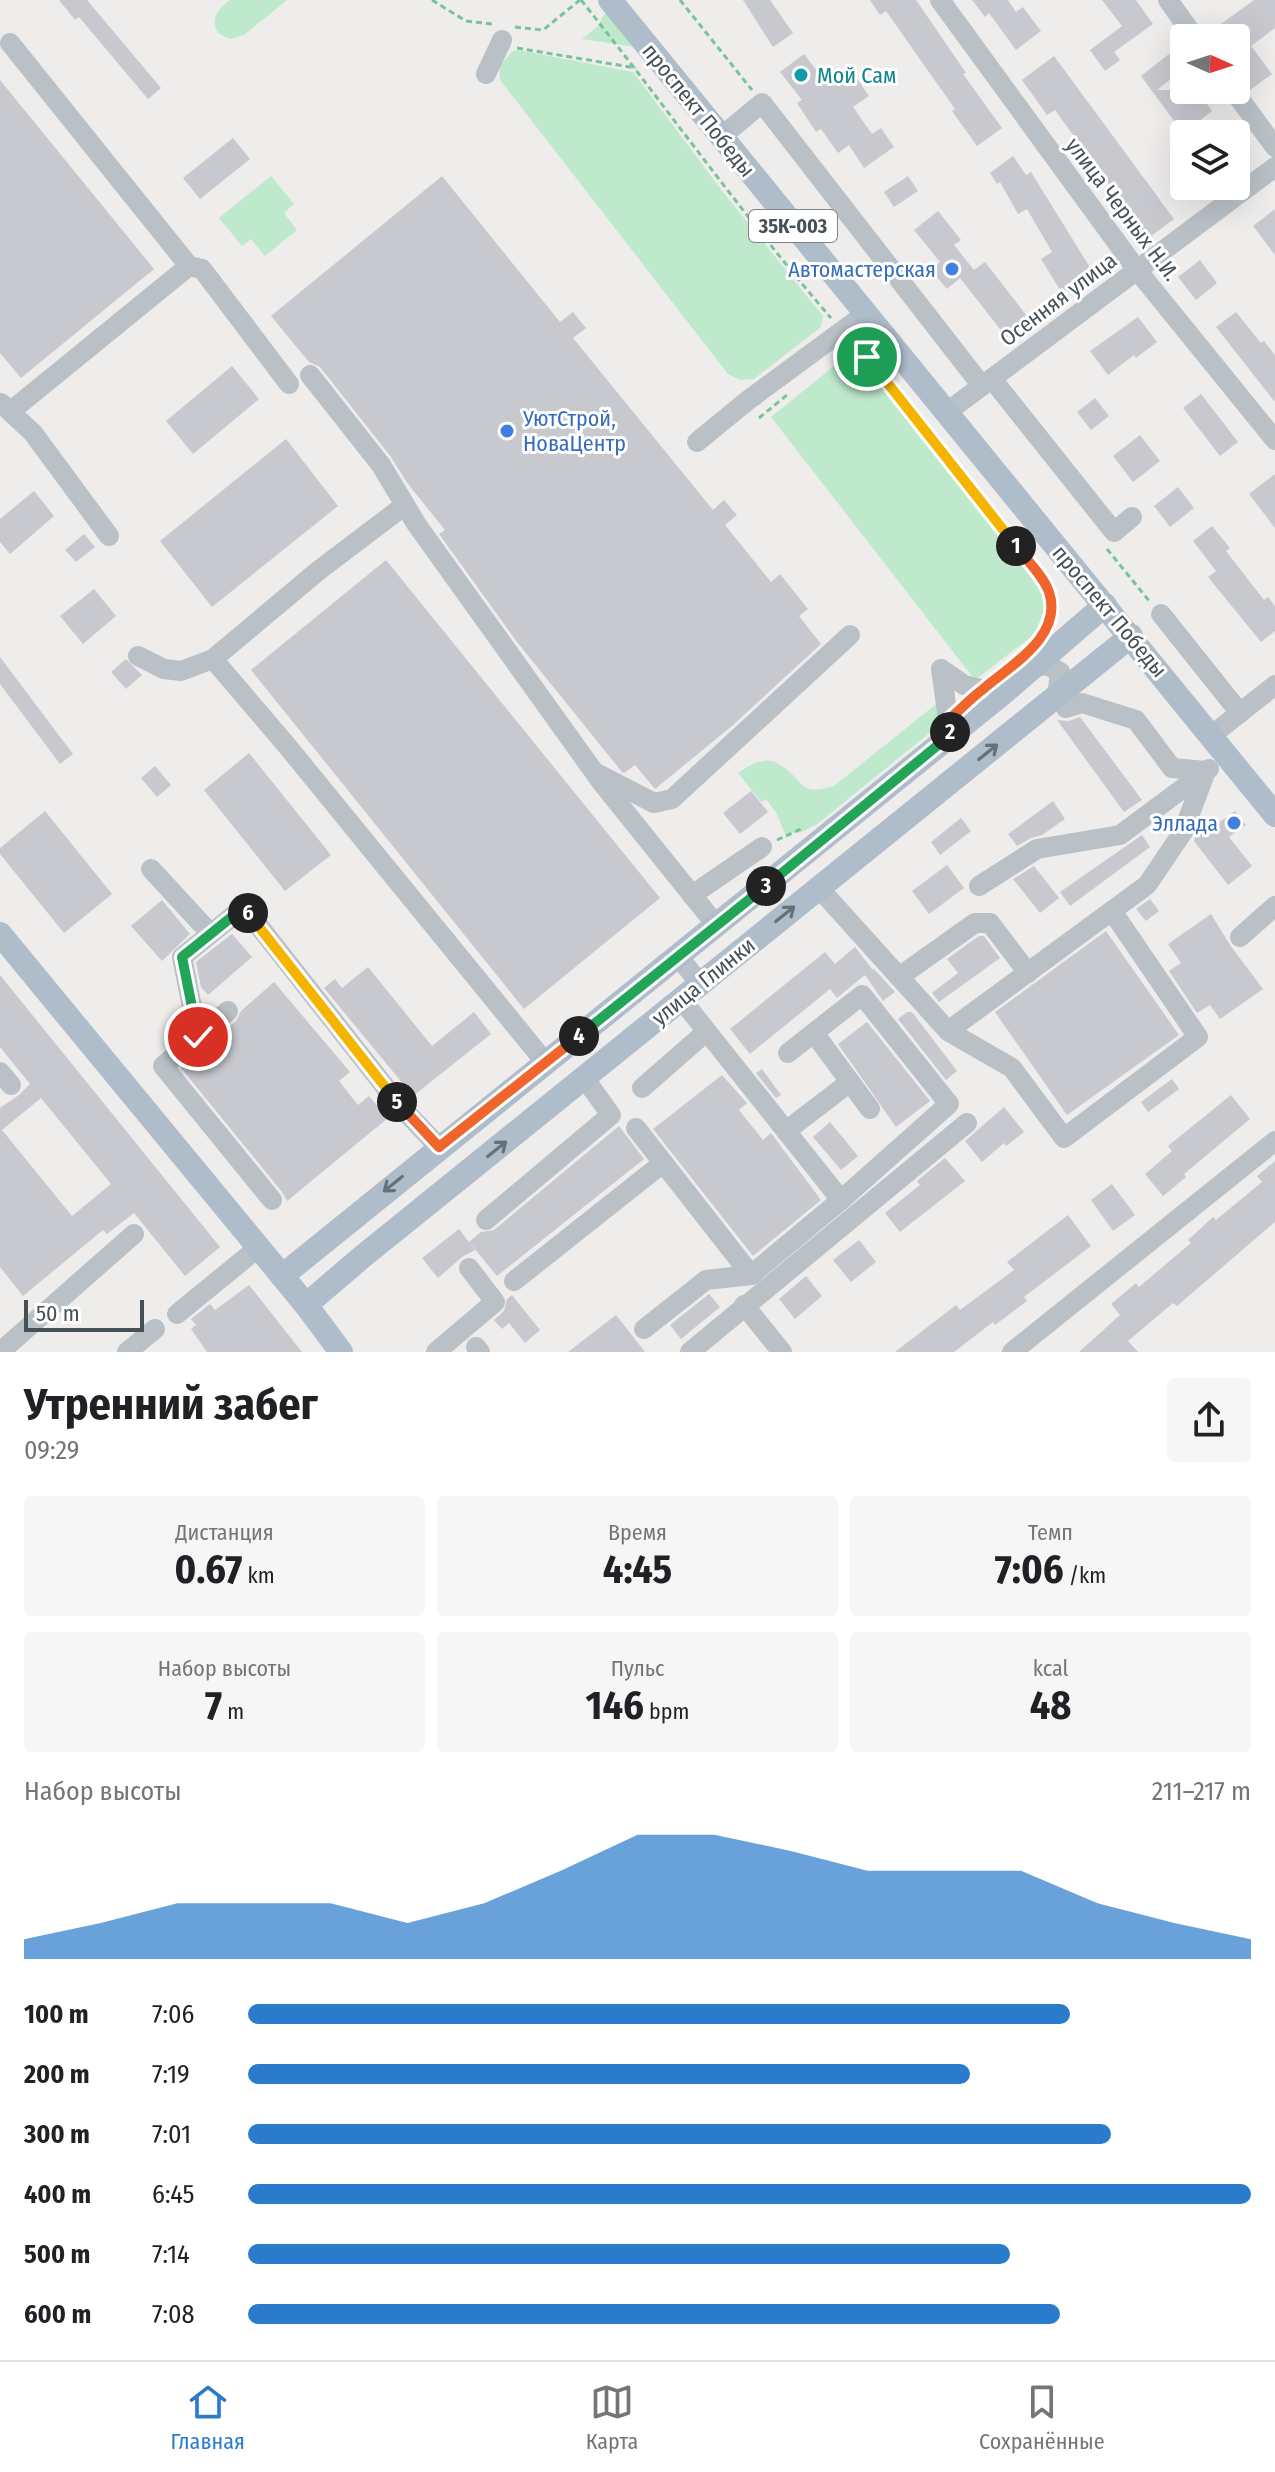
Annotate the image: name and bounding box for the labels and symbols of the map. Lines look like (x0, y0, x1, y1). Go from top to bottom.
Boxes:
north arrow (1170, 24, 1250, 104)
street label: проспект Победы (637, 38, 761, 183)
place label: Мой Сам (817, 62, 896, 89)
marker: Мой Сам (792, 66, 810, 84)
street label: улица Черных Н.И. (1060, 132, 1185, 286)
road number: 35К-003 (749, 210, 837, 242)
street label: Осенняя улица (995, 247, 1122, 352)
place label: Автомастерская (788, 256, 936, 283)
marker: Автомастерская (943, 260, 961, 278)
pin (833, 323, 901, 391)
place label: УютСтрой, НоваЦентр (522, 405, 626, 457)
marker: УютСтрой, НоваЦентр (498, 422, 516, 440)
pin: 1 (996, 526, 1036, 566)
street label: проспект Победы (1047, 540, 1173, 683)
pin: 2 (930, 712, 970, 752)
one-way arrow (977, 743, 998, 760)
place label: Эллада (1152, 810, 1218, 837)
marker: Эллада (1225, 814, 1243, 832)
pin: 3 (746, 866, 786, 906)
pin: 6 (228, 893, 268, 933)
one-way arrow (774, 906, 795, 923)
street label: улица Глинки (646, 932, 760, 1031)
pin (164, 1003, 232, 1071)
pin: 4 (559, 1016, 599, 1056)
pin: 5 (377, 1082, 417, 1122)
one-way arrow (486, 1141, 507, 1158)
one-way arrow (383, 1175, 404, 1193)
scale bar (24, 1296, 144, 1332)

